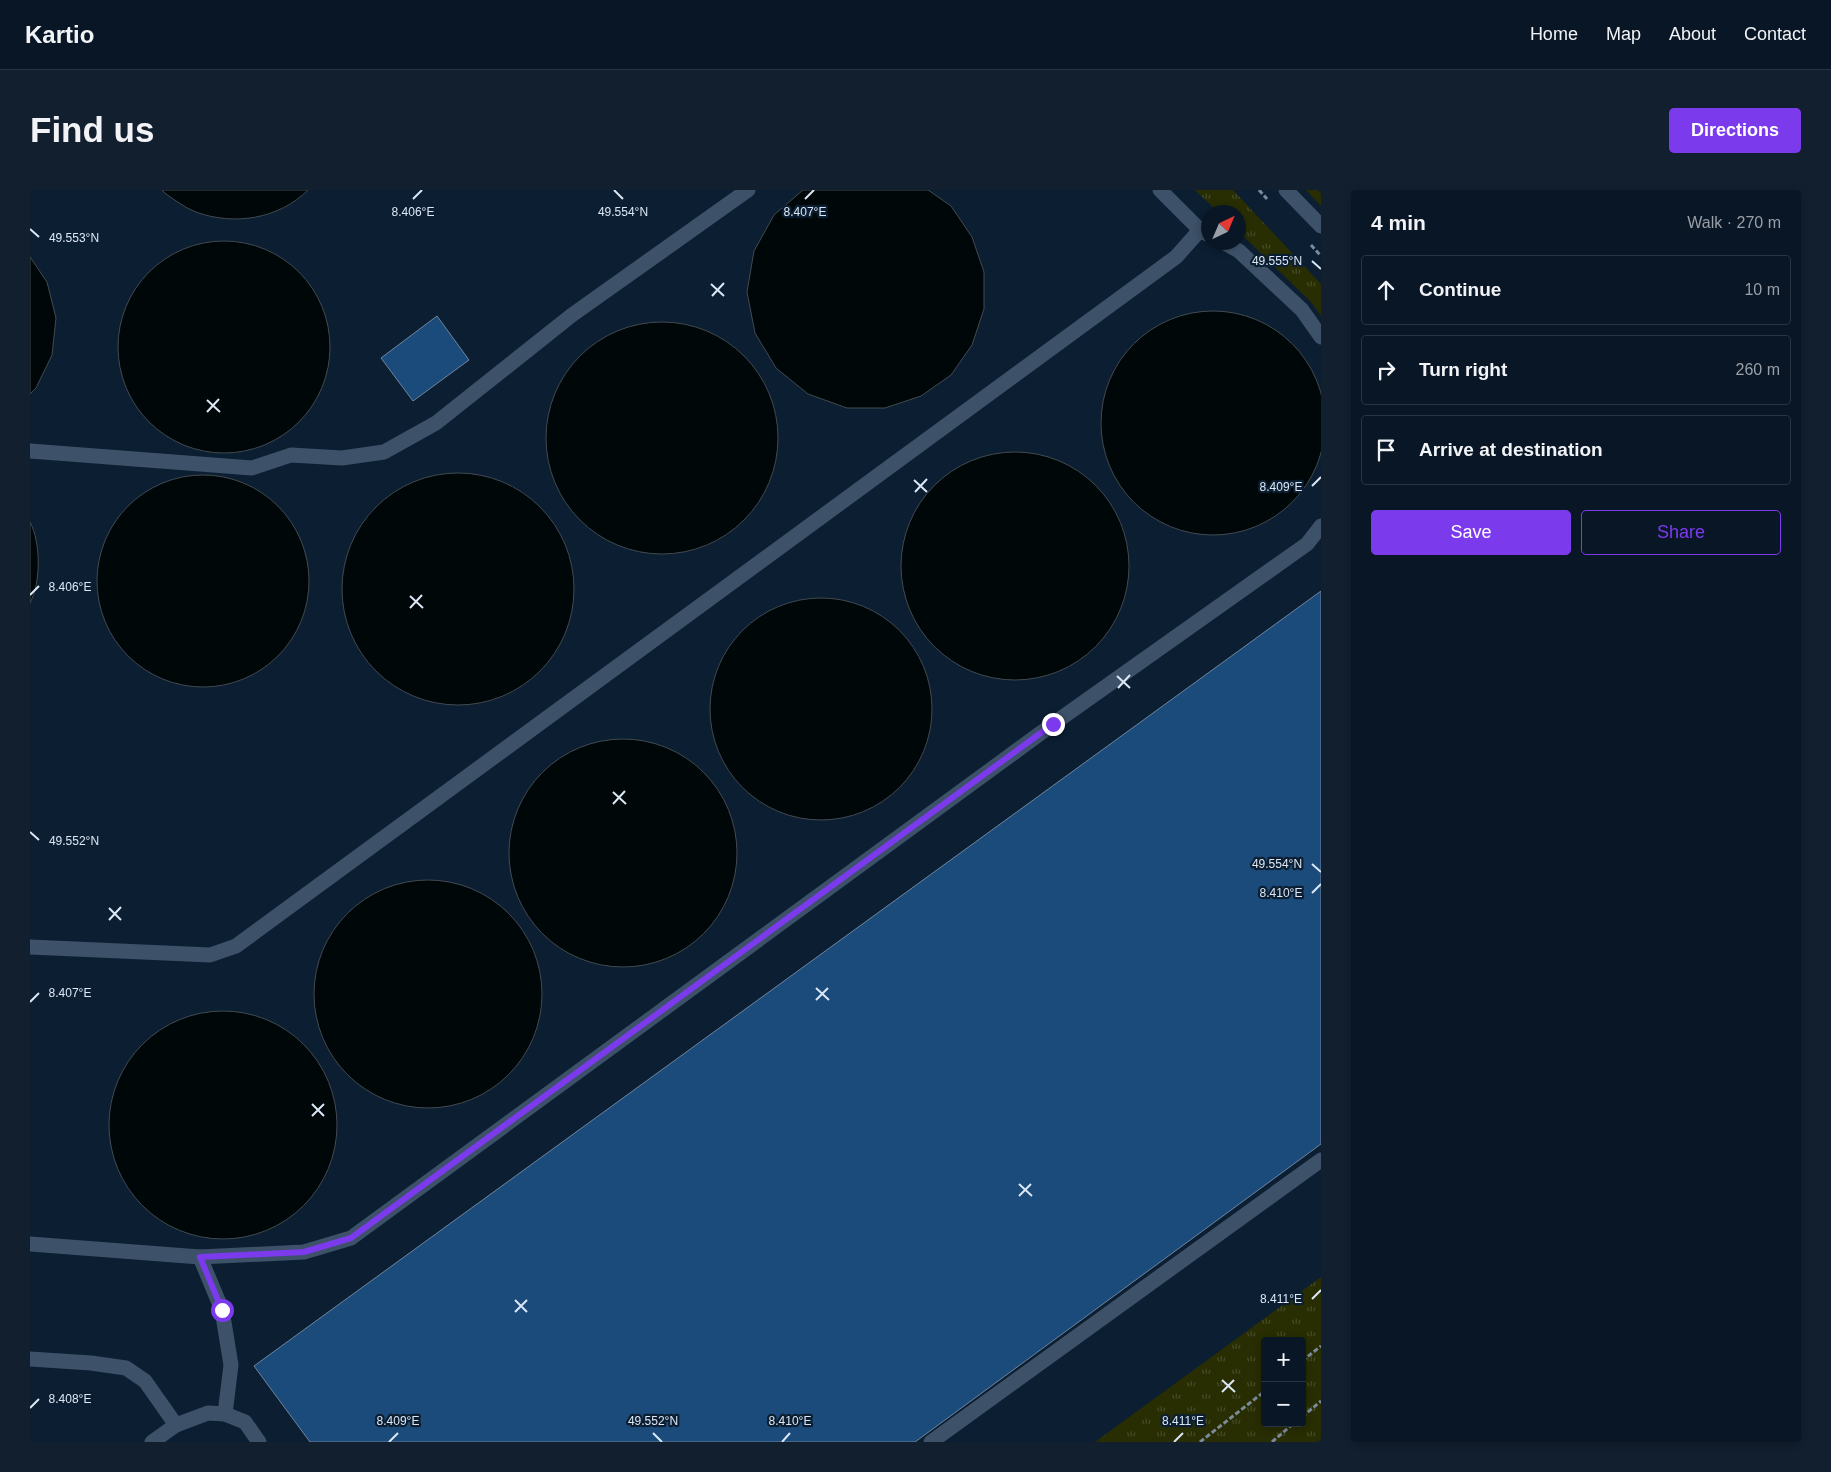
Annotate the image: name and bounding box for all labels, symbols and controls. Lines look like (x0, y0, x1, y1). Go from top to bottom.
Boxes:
text: Kartio (25, 21, 94, 48)
text: Home (1530, 24, 1578, 44)
text: Map (1606, 24, 1641, 44)
text: About (1669, 24, 1716, 44)
text: Contact (1744, 24, 1806, 44)
button: Directions (1669, 108, 1801, 153)
text: Find us (30, 110, 154, 149)
text: 8.406°E (392, 205, 434, 219)
text: 49.554°N (598, 205, 648, 219)
text: 8.407°E (784, 205, 826, 219)
north arrow (1201, 205, 1246, 250)
text: 4 min (1371, 211, 1426, 234)
text: Walk · 270 m (1687, 214, 1781, 231)
text: 49.553°N (49, 231, 99, 245)
text: 49.555°N (1252, 254, 1302, 268)
icon: ahead (1372, 276, 1400, 304)
text: Continue (1419, 279, 1501, 300)
text: 10 m (1744, 281, 1780, 298)
icon: right (1372, 356, 1400, 384)
text: Turn right (1419, 359, 1507, 380)
text: 260 m (1736, 361, 1780, 378)
icon: arrive (1372, 436, 1400, 464)
text: Arrive at destination (1419, 439, 1603, 460)
text: 8.409°E (1260, 480, 1302, 494)
button: Save (1371, 510, 1571, 555)
button: Share (1581, 510, 1781, 555)
text: 8.406°E (49, 580, 91, 594)
route end (1042, 713, 1065, 736)
text: 49.552°N (49, 834, 99, 848)
text: 49.554°N (1252, 857, 1302, 871)
text: 8.410°E (1260, 886, 1302, 900)
text: 8.407°E (49, 986, 91, 1000)
text: 8.411°E (1260, 1292, 1302, 1306)
route start (211, 1299, 234, 1322)
map controls (1261, 1337, 1306, 1427)
button: + (1261, 1337, 1306, 1382)
button: − (1261, 1382, 1306, 1427)
text: 8.408°E (49, 1392, 91, 1406)
text: 8.409°E (377, 1414, 419, 1428)
text: 49.552°N (628, 1414, 678, 1428)
text: 8.410°E (769, 1414, 811, 1428)
text: 8.411°E (1162, 1414, 1204, 1428)

